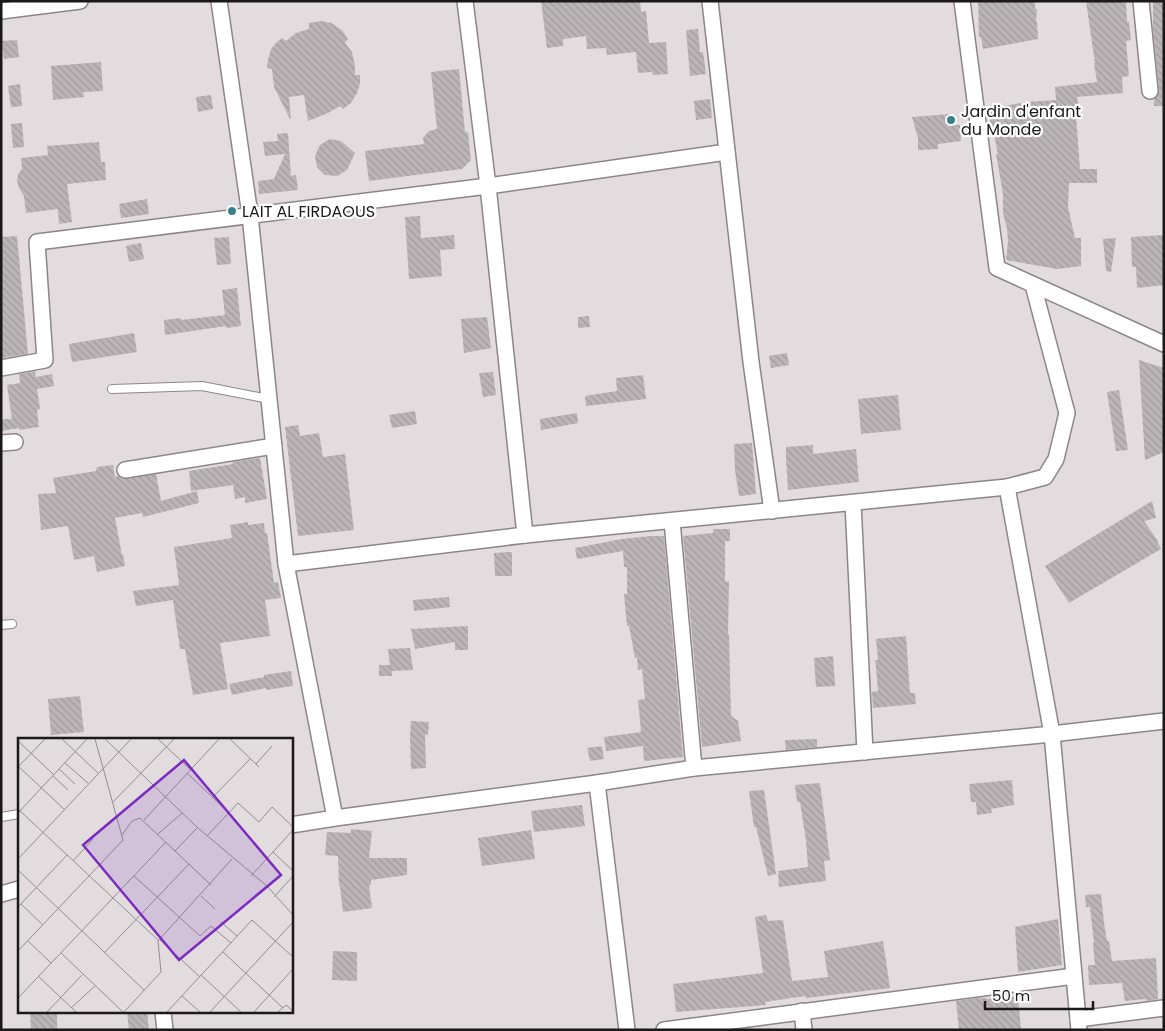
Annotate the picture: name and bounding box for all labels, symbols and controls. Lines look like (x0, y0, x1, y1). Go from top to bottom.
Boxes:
place label: Jardin d'enfant du Monde (961, 100, 1081, 141)
marker: Jardin d'enfant du Monde (945, 114, 957, 126)
place label: LAIT AL FIRDAOUS (242, 200, 375, 223)
marker: LAIT AL FIRDAOUS (226, 205, 238, 217)
inset map (18, 738, 292, 1014)
scale bar (985, 978, 1092, 1010)
text: 50 m (992, 985, 1030, 1006)

